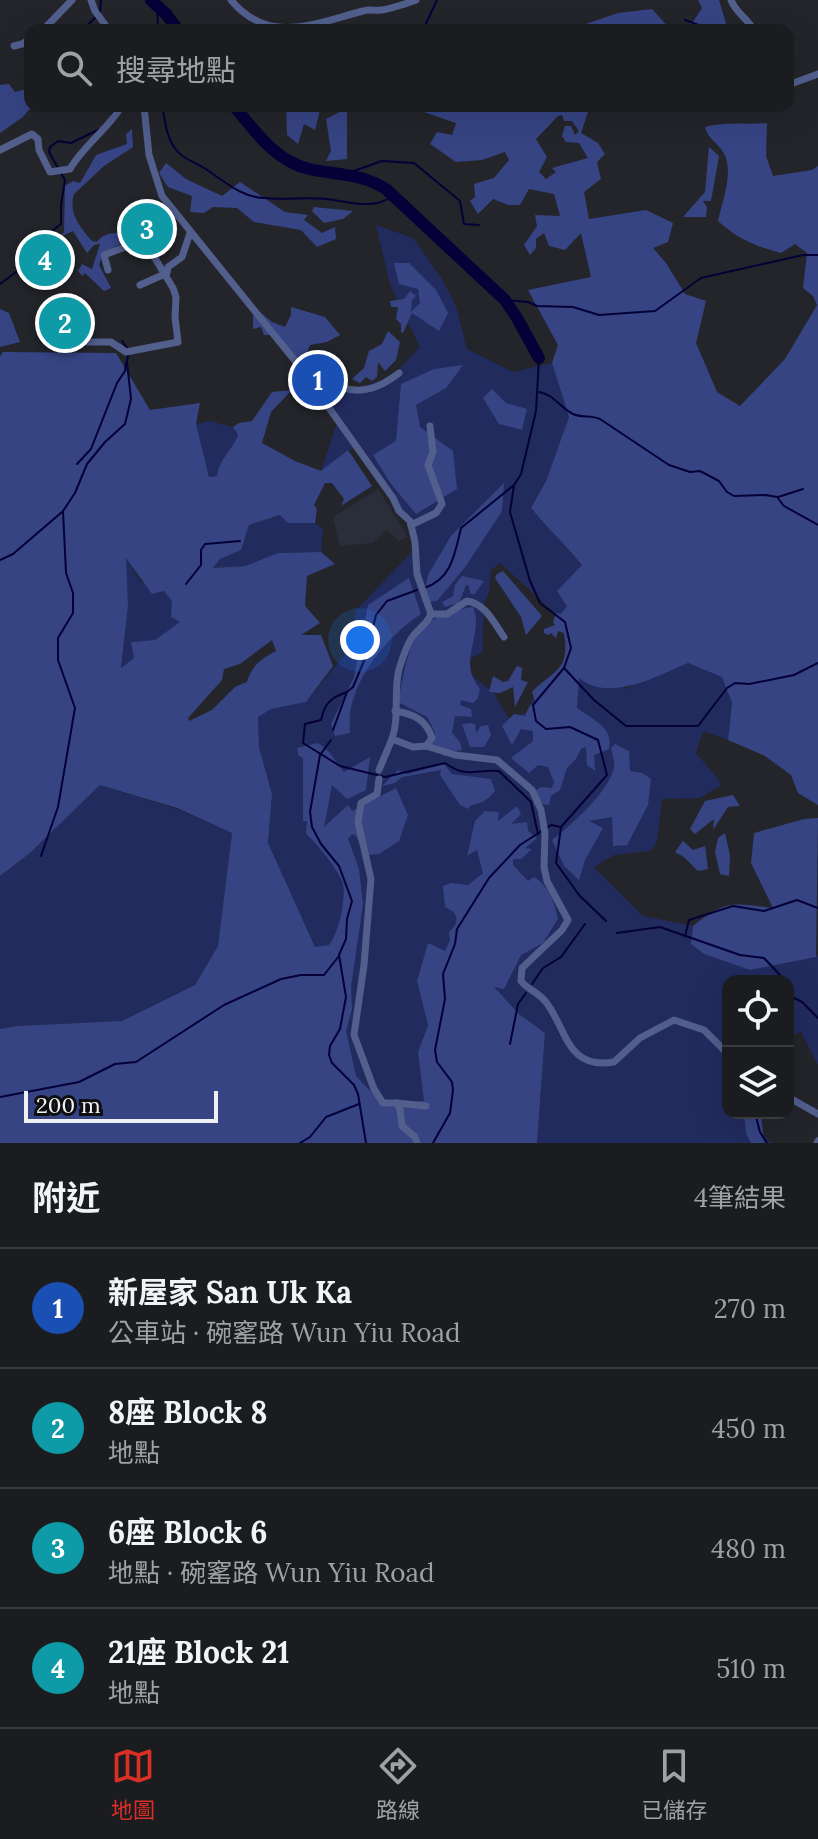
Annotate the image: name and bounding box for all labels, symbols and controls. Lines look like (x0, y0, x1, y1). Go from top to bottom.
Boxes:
search box (24, 24, 794, 112)
icon: search (52, 46, 96, 90)
text: 搜尋地點 (116, 51, 236, 89)
pin: 3 (121, 199, 173, 259)
pin: 4 (19, 230, 71, 290)
pin: 2 (39, 293, 91, 353)
pin: 1 (292, 350, 344, 410)
your location (340, 620, 380, 660)
map controls (722, 975, 794, 1119)
button: locate (722, 975, 794, 1047)
button: layers (722, 1047, 794, 1119)
scale bar (24, 1087, 218, 1123)
text: 200 m (36, 1091, 101, 1119)
text: 附近 (32, 1176, 100, 1219)
text: 4筆結果 (694, 1181, 786, 1214)
text: 新屋家 San Uk Ka (108, 1273, 352, 1311)
text: 1 (53, 1292, 63, 1325)
text: 270 m (714, 1292, 786, 1325)
text: 公車站 · 碗窰路 Wun Yiu Road (108, 1316, 460, 1349)
text: 8座 Block 8 (108, 1393, 267, 1431)
text: 2 (51, 1412, 65, 1445)
text: 450 m (712, 1412, 786, 1445)
text: 地點 (108, 1436, 160, 1469)
text: 6座 Block 6 (108, 1513, 268, 1551)
text: 3 (51, 1532, 65, 1565)
text: 480 m (711, 1532, 786, 1565)
text: 地點 · 碗窰路 Wun Yiu Road (108, 1556, 434, 1589)
text: 21座 Block 21 (108, 1633, 289, 1671)
text: 4 (51, 1652, 65, 1685)
text: 510 m (716, 1652, 786, 1685)
text: 地點 (108, 1676, 160, 1709)
tab: 地圖 (111, 1744, 155, 1824)
tab: 路線 (376, 1744, 420, 1824)
tab: 已儲存 (641, 1744, 707, 1824)

